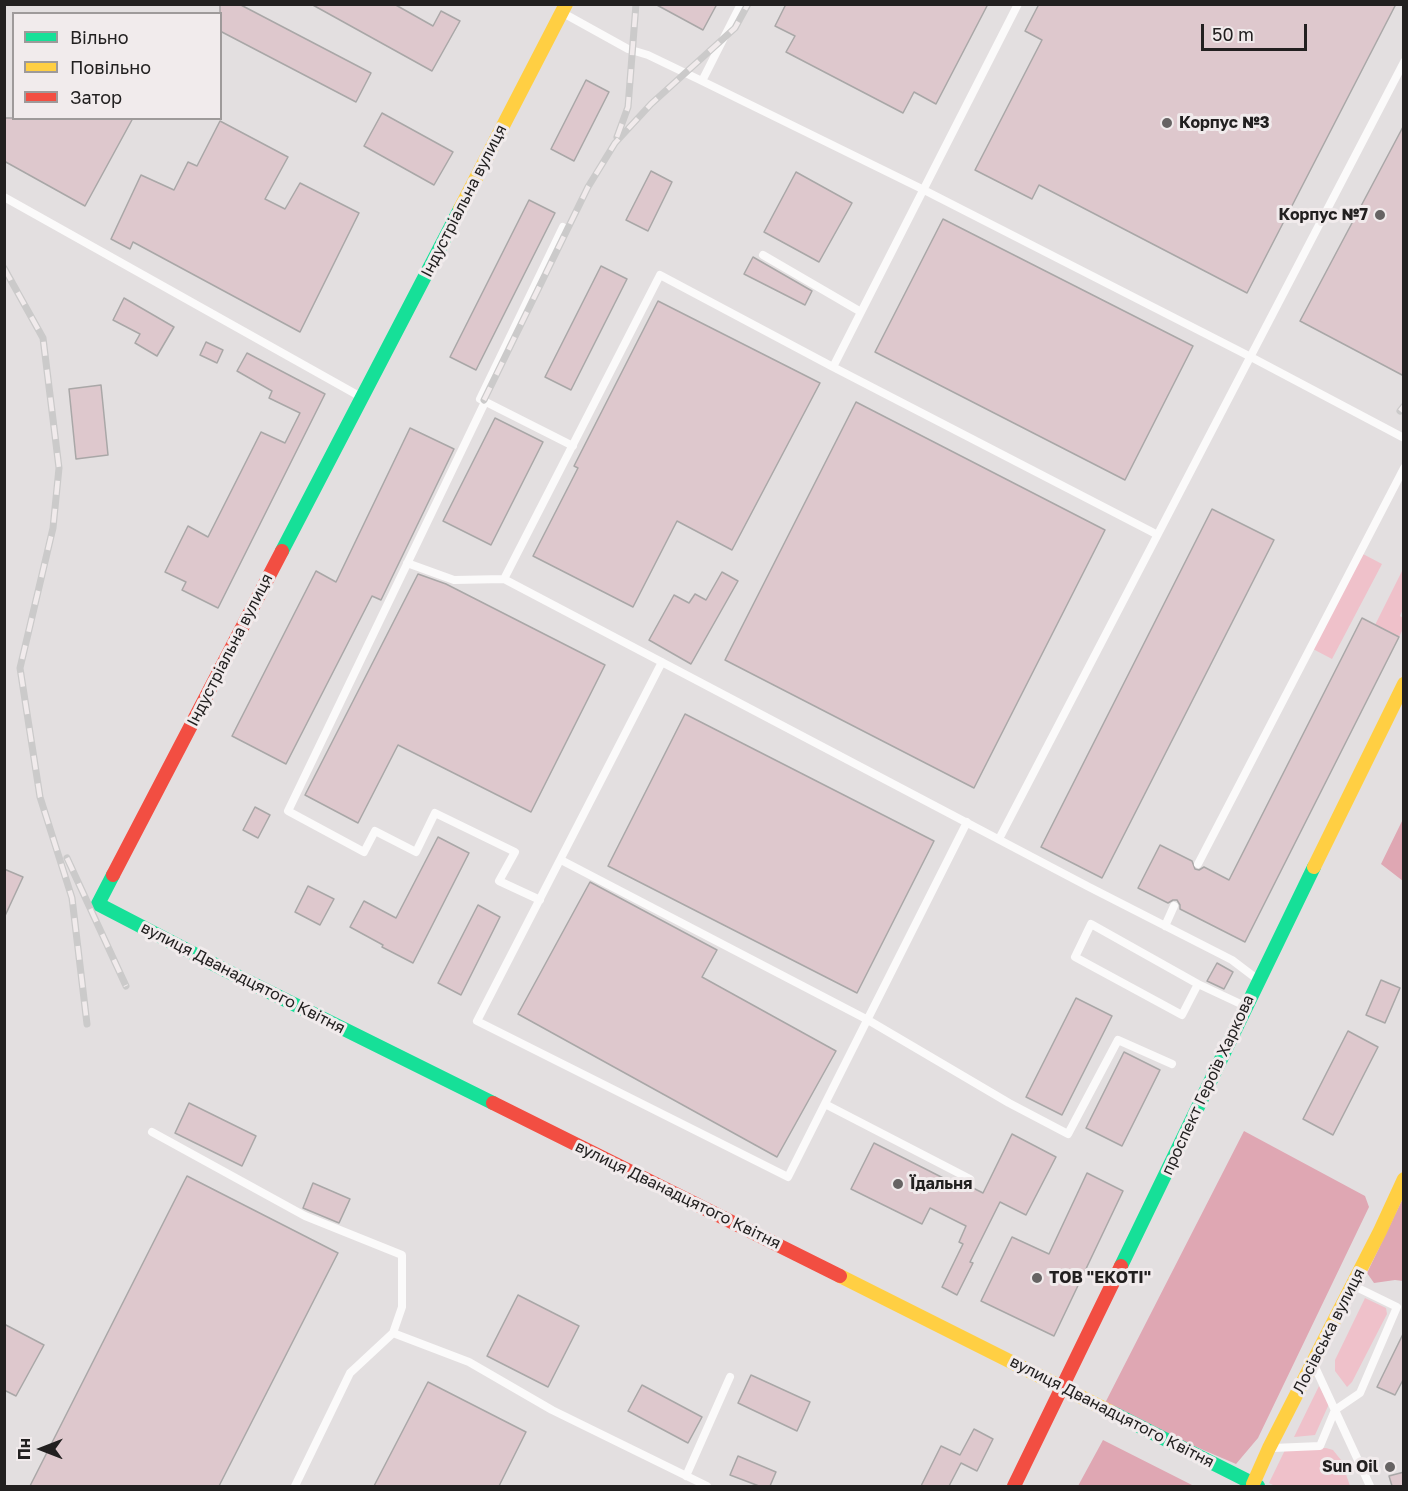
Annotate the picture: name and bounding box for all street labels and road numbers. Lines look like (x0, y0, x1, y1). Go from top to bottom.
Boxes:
street label: Індустріальна вулиця (417, 121, 511, 281)
street label: Індустріальна вулиця (183, 570, 277, 730)
street label: вулиця Дванадцятого Квітня (138, 918, 348, 1038)
street label: проспект Героїв Харкова (1158, 992, 1258, 1178)
street label: вулиця Дванадцятого Квітня (572, 1137, 784, 1253)
street label: Лосівська вулиця (1289, 1265, 1369, 1397)
street label: вулиця Дванадцятого Квітня (1007, 1352, 1217, 1472)

